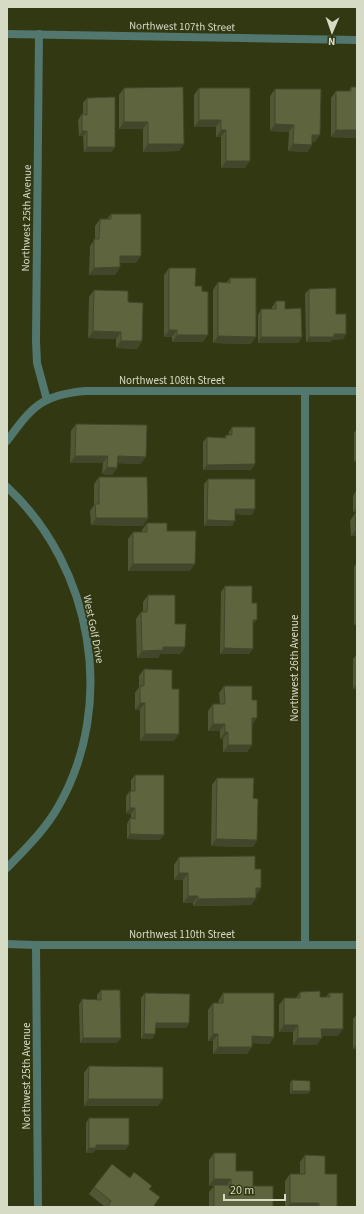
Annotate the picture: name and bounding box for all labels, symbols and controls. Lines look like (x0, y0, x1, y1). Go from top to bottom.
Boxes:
north arrow (312, 12, 352, 52)
street label: Northwest 107th Street (129, 18, 235, 35)
text: N (328, 34, 336, 49)
street label: Northwest 25th Avenue (18, 164, 35, 272)
street label: Northwest 108th Street (119, 373, 225, 388)
street label: West Golf Drive (80, 594, 108, 665)
street label: Northwest 26th Avenue (287, 614, 302, 721)
street label: Northwest 110th Street (129, 927, 235, 942)
street label: Northwest 25th Avenue (19, 1022, 34, 1129)
scale bar (224, 1176, 285, 1202)
text: 20 m (230, 1182, 254, 1199)

